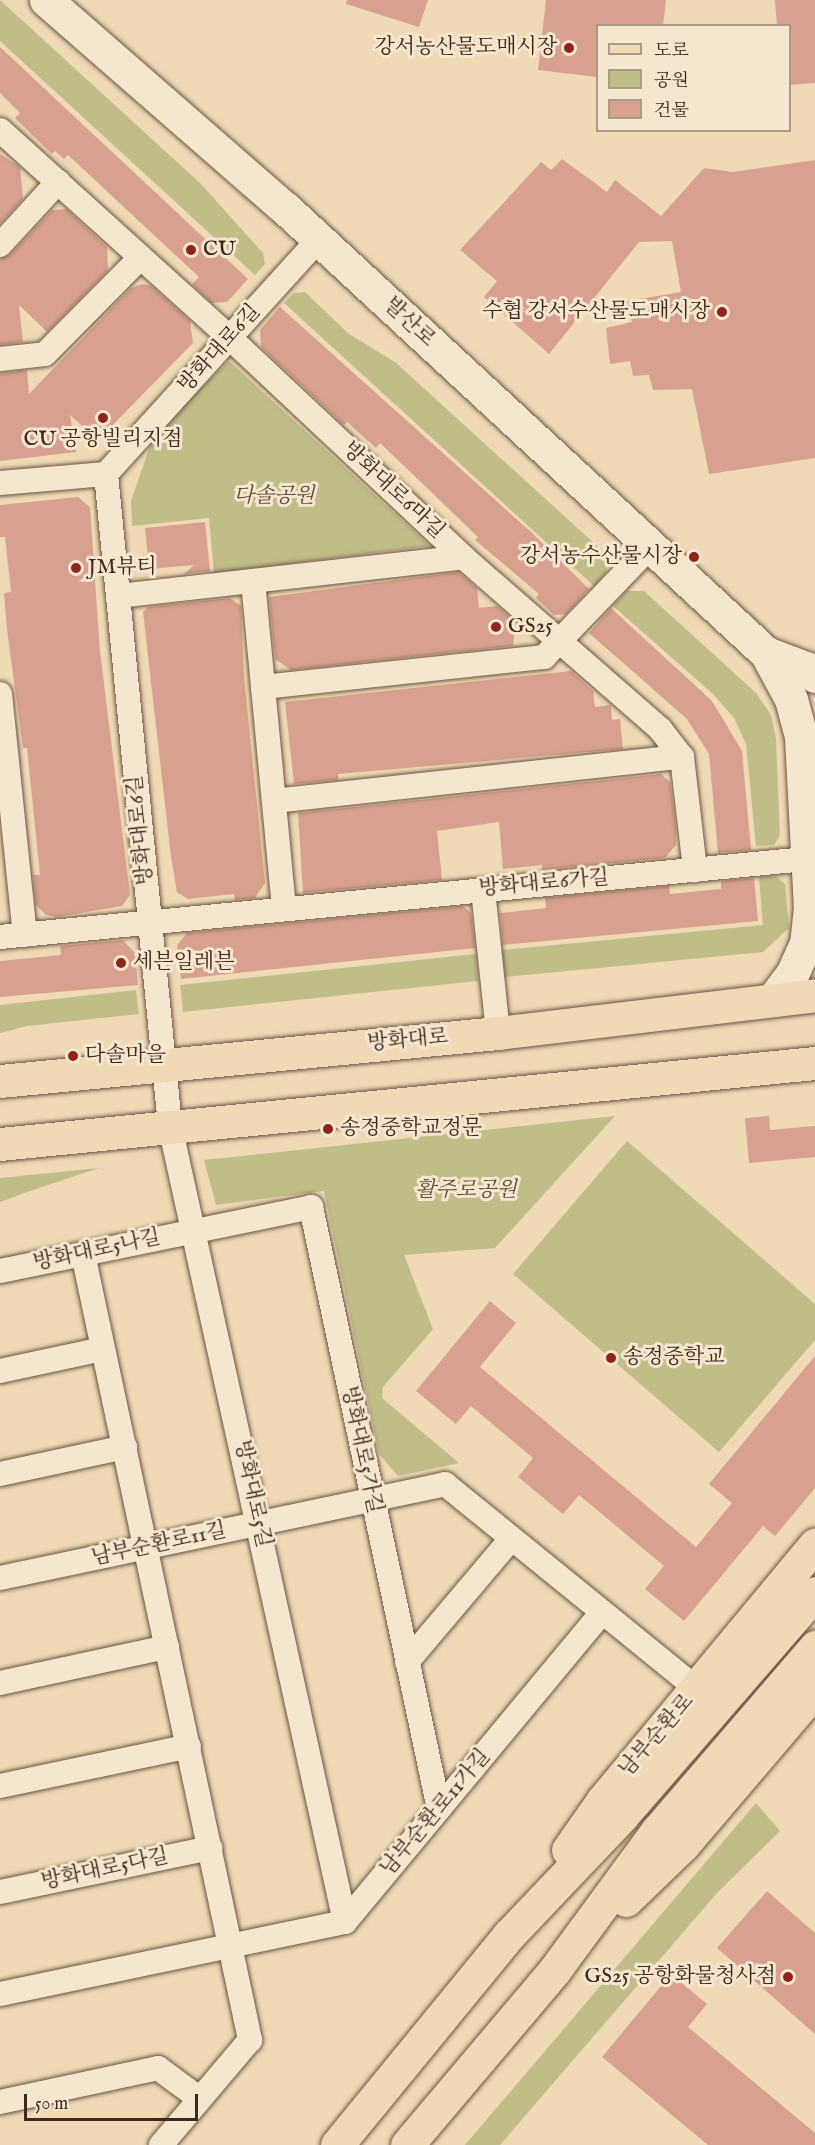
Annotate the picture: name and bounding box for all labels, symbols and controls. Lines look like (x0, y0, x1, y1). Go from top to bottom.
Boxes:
legend (596, 24, 791, 132)
place label: 강서농산물도매시장 (374, 35, 557, 61)
text: 도로 (654, 40, 689, 63)
marker: 강서농산물도매시장 (562, 41, 576, 55)
text: 공원 (654, 70, 689, 93)
text: 건물 (654, 100, 689, 123)
place label: CU (203, 237, 236, 263)
marker: CU (184, 243, 198, 257)
street label: 발산로 (378, 293, 440, 353)
place label: 수협 강서수산물도매시장 (482, 299, 710, 325)
street label: 방화대로6길 (174, 300, 266, 398)
marker: 수협 강서수산물도매시장 (715, 305, 729, 319)
marker: CU 공항빌리지점 (96, 411, 110, 425)
place label: CU 공항빌리지점 (23, 427, 183, 453)
street label: 방화대로6마길 (337, 437, 449, 545)
park label: 다솔공원 (233, 484, 315, 510)
place label: 강서농수산물시장 (520, 544, 682, 570)
marker: 강서농수산물시장 (687, 550, 701, 564)
place label: JM뷰티 (88, 555, 157, 581)
marker: JM뷰티 (69, 561, 83, 575)
place label: GS25 (508, 614, 553, 640)
marker: GS25 (489, 620, 503, 634)
street label: 방화대로6길 (123, 774, 159, 886)
street label: 방화대로6가길 (478, 866, 610, 902)
place label: 세븐일레븐 (133, 950, 234, 976)
marker: 세븐일레븐 (114, 956, 128, 970)
street label: 방화대로 (366, 1025, 450, 1057)
place label: 다솔마을 (85, 1043, 166, 1069)
marker: 다솔마을 (66, 1049, 80, 1063)
place label: 송정중학교정문 (340, 1116, 482, 1142)
marker: 송정중학교정문 (321, 1122, 335, 1136)
park label: 활주로공원 (415, 1178, 517, 1204)
street label: 방화대로5나길 (31, 1225, 163, 1277)
place label: 송정중학교 (623, 1345, 724, 1371)
marker: 송정중학교 (604, 1351, 618, 1365)
street label: 방화대로5가길 (335, 1384, 387, 1516)
street label: 방화대로5길 (228, 1438, 276, 1550)
street label: 남부순환로11길 (89, 1518, 229, 1572)
street label: 남부순환로 (614, 1689, 700, 1783)
street label: 남부순환로11가길 (376, 1745, 496, 1881)
street label: 방화대로5다길 (39, 1844, 171, 1896)
place label: GS25 공항화물청사점 (585, 1964, 776, 1990)
marker: GS25 공항화물청사점 (781, 1970, 795, 1984)
scale bar (27, 2082, 201, 2120)
text: 50 m (35, 2093, 68, 2116)

